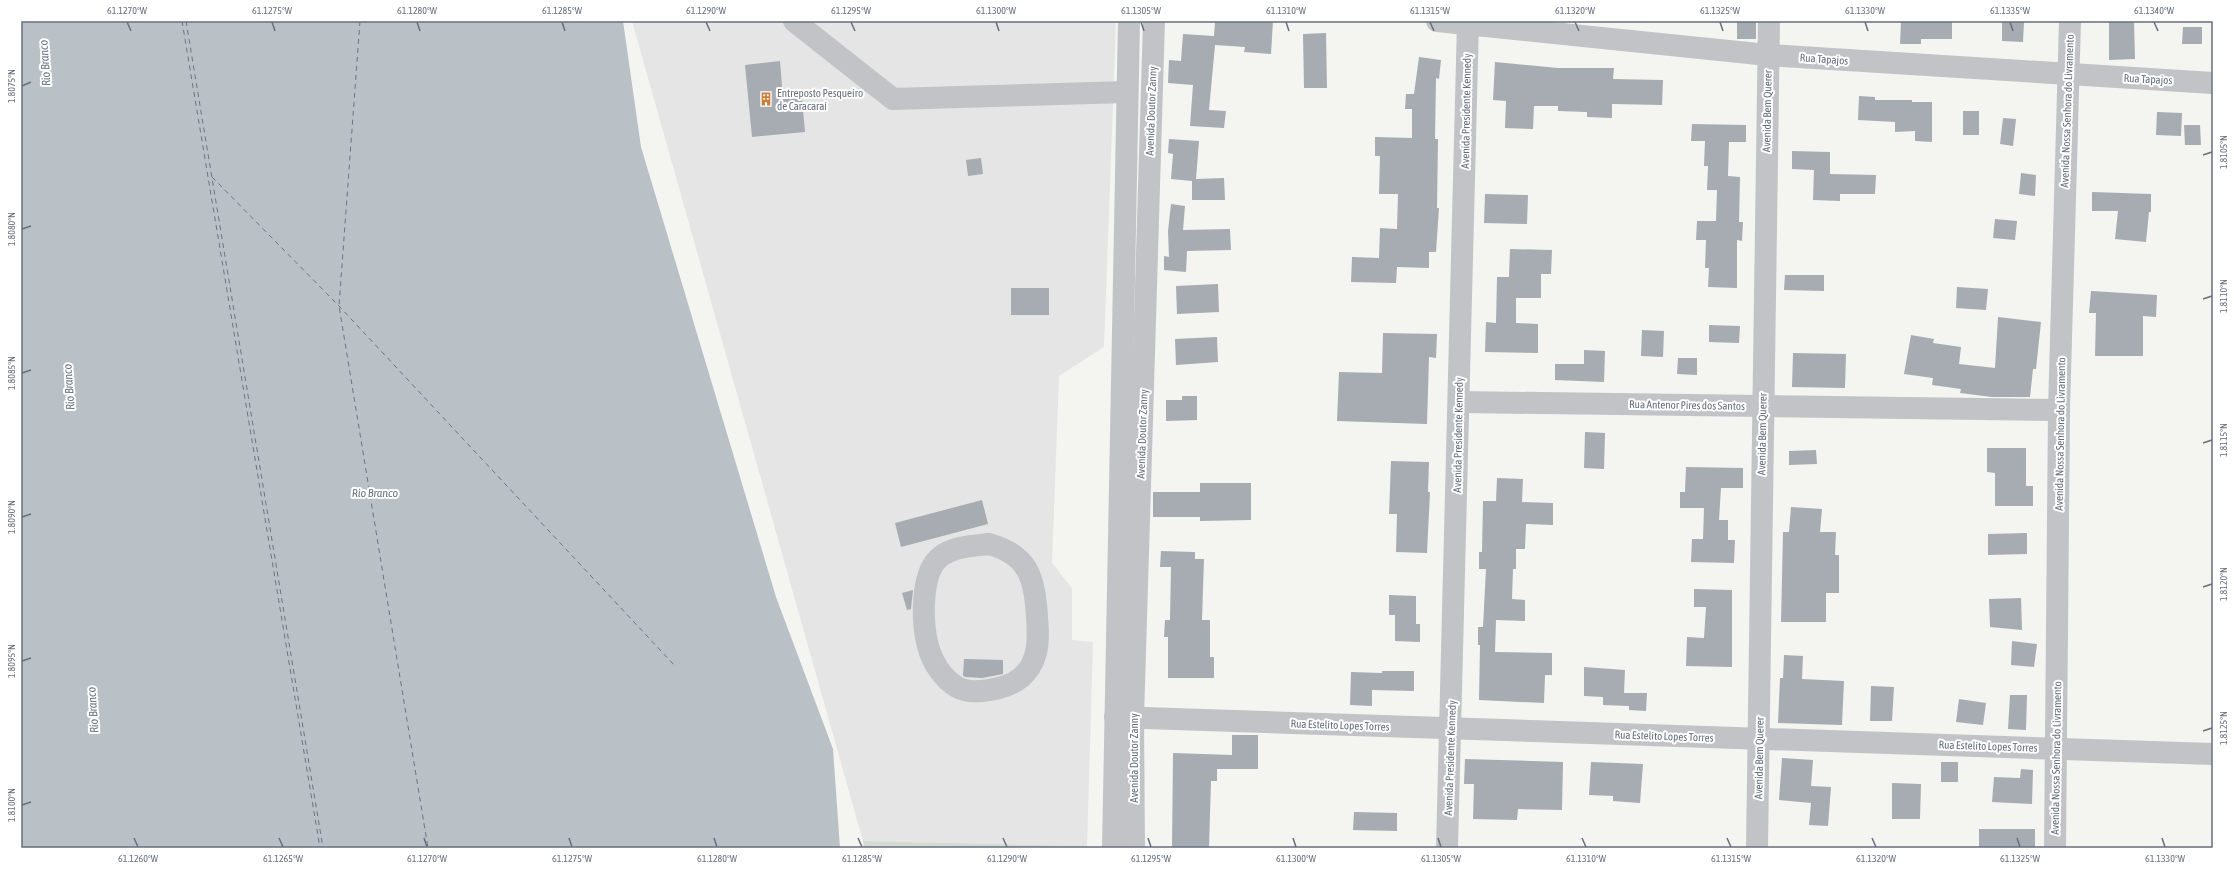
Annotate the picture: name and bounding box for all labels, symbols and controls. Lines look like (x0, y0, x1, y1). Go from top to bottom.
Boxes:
text: 61.1270°W (107, 5, 148, 16)
text: 61.1275°W (252, 5, 293, 16)
text: 61.1280°W (397, 5, 438, 16)
text: 61.1285°W (542, 5, 583, 16)
text: 61.1290°W (686, 5, 727, 16)
text: 61.1295°W (831, 5, 872, 16)
text: 61.1300°W (976, 5, 1017, 16)
text: 61.1305°W (1121, 5, 1162, 16)
text: 61.1310°W (1266, 5, 1307, 16)
text: 61.1315°W (1410, 5, 1451, 16)
text: 61.1320°W (1555, 5, 1596, 16)
text: 61.1325°W (1700, 5, 1741, 16)
text: 61.1330°W (1845, 5, 1886, 16)
text: 61.1335°W (1990, 5, 2031, 16)
text: 61.1340°W (2134, 5, 2175, 16)
street label: Avenida Nossa Senhora do Livramento (2058, 34, 2076, 188)
water label: Rio Branco (36, 39, 54, 87)
street label: Rua Tapajos (1799, 51, 1849, 67)
street label: Avenida Presidente Kennedy (1459, 53, 1473, 169)
street label: Avenida Doutor Zanny (1143, 66, 1159, 156)
text: 1.8075°N (6, 69, 17, 103)
street label: Avenida Bem Querer (1760, 69, 1774, 152)
street label: Rua Tapajos (2123, 72, 2173, 86)
place label: Entreposto Pesqueiro de Caracaraí (777, 87, 863, 112)
building icon: Entreposto Pesqueiro de Caracaraí (758, 91, 774, 107)
text: 1.8105°N (2218, 135, 2229, 169)
text: 1.8080°N (6, 212, 17, 246)
text: 1.8110°N (2218, 279, 2229, 313)
text: 1.8085°N (6, 356, 17, 390)
street label: Avenida Nossa Senhora do Livramento (2053, 357, 2067, 511)
water label: Rio Branco (60, 363, 78, 411)
street label: Avenida Presidente Kennedy (1451, 377, 1465, 493)
street label: Avenida Doutor Zanny (1134, 389, 1150, 479)
street label: Avenida Bem Querer (1755, 392, 1769, 475)
street label: Rua Antenor Pires dos Santos (1629, 398, 1745, 412)
text: 1.8115°N (2218, 423, 2229, 457)
water label: Rio Branco (352, 486, 399, 500)
text: 1.8090°N (6, 500, 17, 534)
text: 1.8120°N (2218, 567, 2229, 601)
text: 1.8095°N (6, 644, 17, 678)
street label: Avenida Nossa Senhora do Livramento (2049, 681, 2063, 835)
water label: Rio Branco (84, 686, 102, 734)
street label: Avenida Presidente Kennedy (1442, 700, 1458, 816)
text: 1.8125°N (2218, 711, 2229, 745)
street label: Avenida Doutor Zanny (1128, 713, 1140, 803)
street label: Avenida Bem Querer (1752, 716, 1766, 799)
street label: Rua Estelito Lopes Torres (1290, 717, 1390, 733)
street label: Rua Estelito Lopes Torres (1614, 728, 1714, 744)
street label: Rua Estelito Lopes Torres (1938, 738, 2038, 754)
text: 1.8100°N (6, 788, 17, 822)
text: 61.1260°W (118, 853, 159, 864)
text: 61.1265°W (263, 853, 304, 864)
text: 61.1270°W (407, 853, 448, 864)
text: 61.1275°W (552, 853, 593, 864)
text: 61.1280°W (697, 853, 738, 864)
text: 61.1285°W (842, 853, 883, 864)
text: 61.1290°W (987, 853, 1028, 864)
text: 61.1295°W (1131, 853, 1172, 864)
text: 61.1300°W (1276, 853, 1317, 864)
text: 61.1305°W (1421, 853, 1462, 864)
text: 61.1310°W (1566, 853, 1607, 864)
text: 61.1315°W (1711, 853, 1752, 864)
text: 61.1320°W (1856, 853, 1897, 864)
text: 61.1325°W (2000, 853, 2041, 864)
text: 61.1330°W (2145, 853, 2186, 864)

